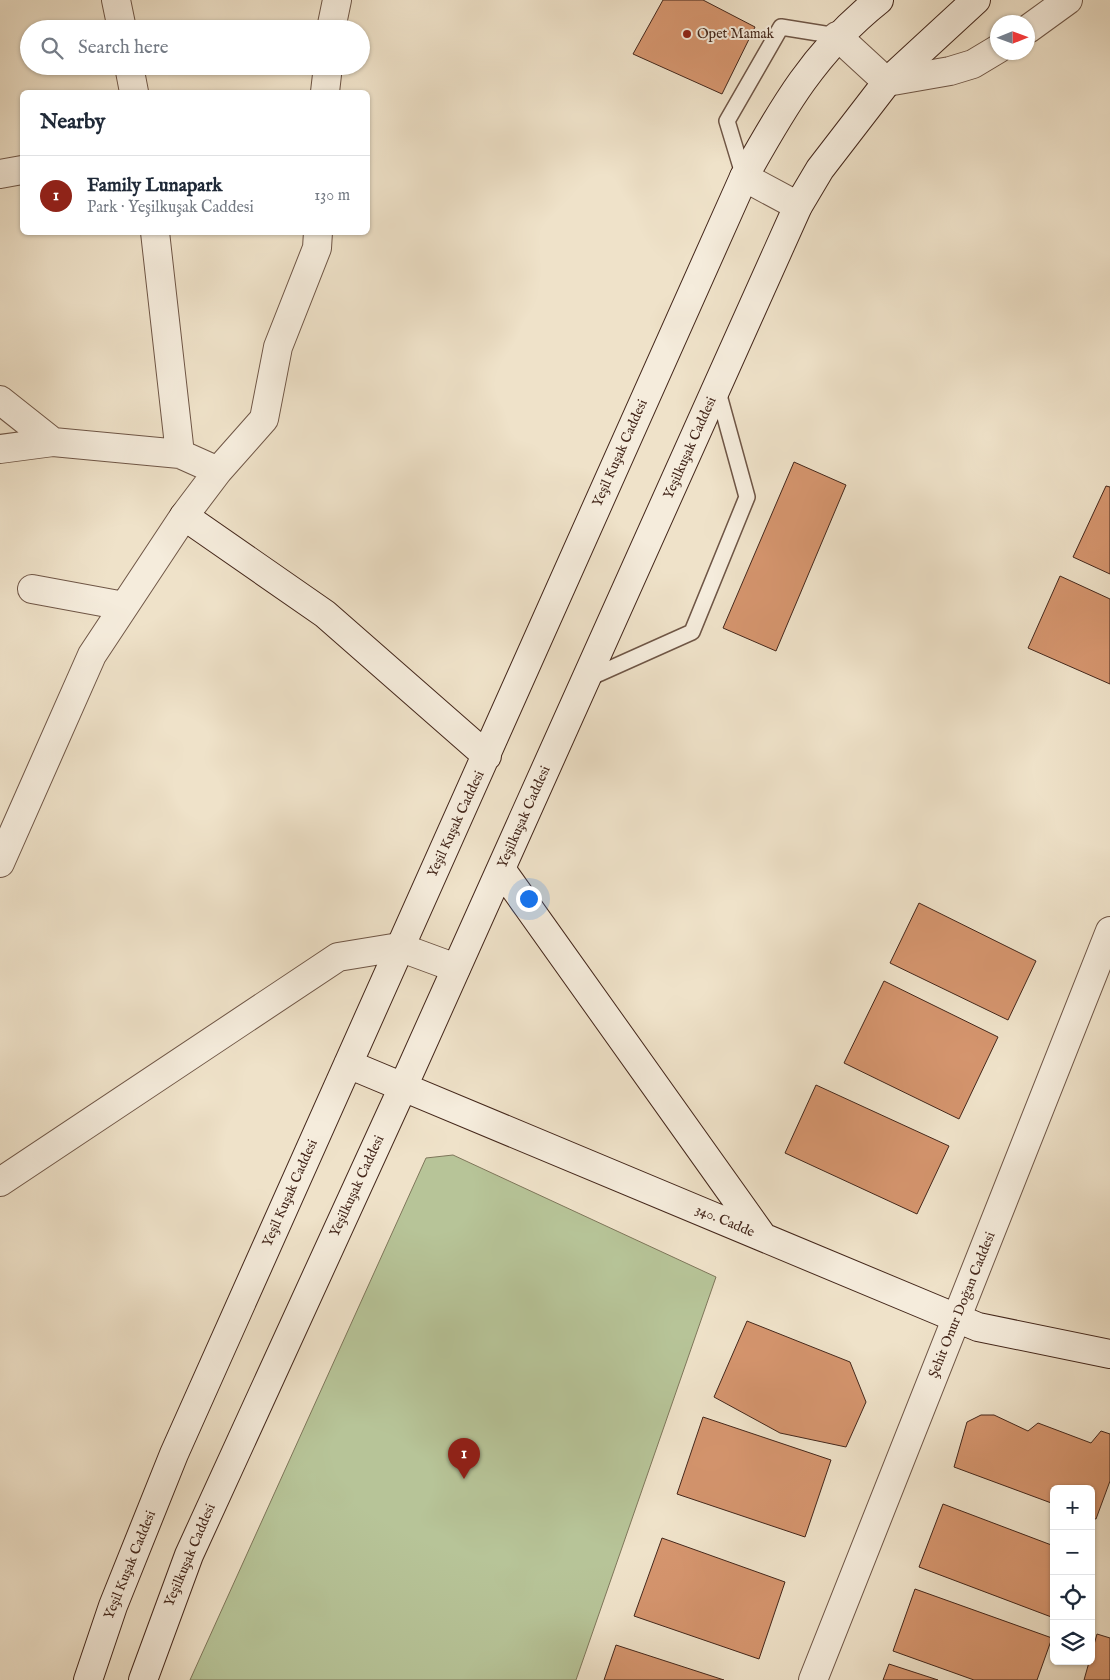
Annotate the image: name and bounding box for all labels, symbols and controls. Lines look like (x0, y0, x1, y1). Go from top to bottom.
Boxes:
north arrow (990, 15, 1035, 60)
search box (20, 20, 370, 75)
place label: Opet Mamak (697, 25, 775, 43)
marker: Opet Mamak (681, 28, 693, 40)
icon: search (38, 34, 66, 62)
text: Search here (78, 36, 169, 60)
text: Nearby (40, 109, 105, 136)
text: Family Lunapark (87, 174, 223, 198)
text: 1 (53, 186, 59, 206)
text: 130 m (314, 186, 350, 206)
text: Park · Yeşilkuşak Caddesi (87, 198, 254, 218)
street label: Yeşilkuşak Caddesi (659, 394, 721, 502)
street label: Yeşil Kuşak Caddesi (588, 396, 652, 509)
street label: Yeşilkuşak Caddesi (493, 763, 555, 871)
street label: Yeşil Kuşak Caddesi (423, 768, 489, 880)
your location (516, 886, 542, 912)
street label: Yeşilkuşak Caddesi (326, 1132, 389, 1240)
street label: Yeşil Kuşak Caddesi (258, 1136, 322, 1249)
street label: 340. Cadde (693, 1201, 758, 1242)
street label: Şehit Onur Doğan Caddesi (924, 1229, 1000, 1381)
pin: 1 (448, 1438, 480, 1479)
map controls (1050, 1485, 1095, 1665)
button: + (1050, 1485, 1095, 1530)
street label: Yeşilkuşak Caddesi (160, 1501, 220, 1609)
street label: Yeşil Kuşak Caddesi (100, 1508, 160, 1622)
button: − (1050, 1530, 1095, 1575)
button: locate (1050, 1575, 1095, 1620)
button: layers (1050, 1620, 1095, 1665)

